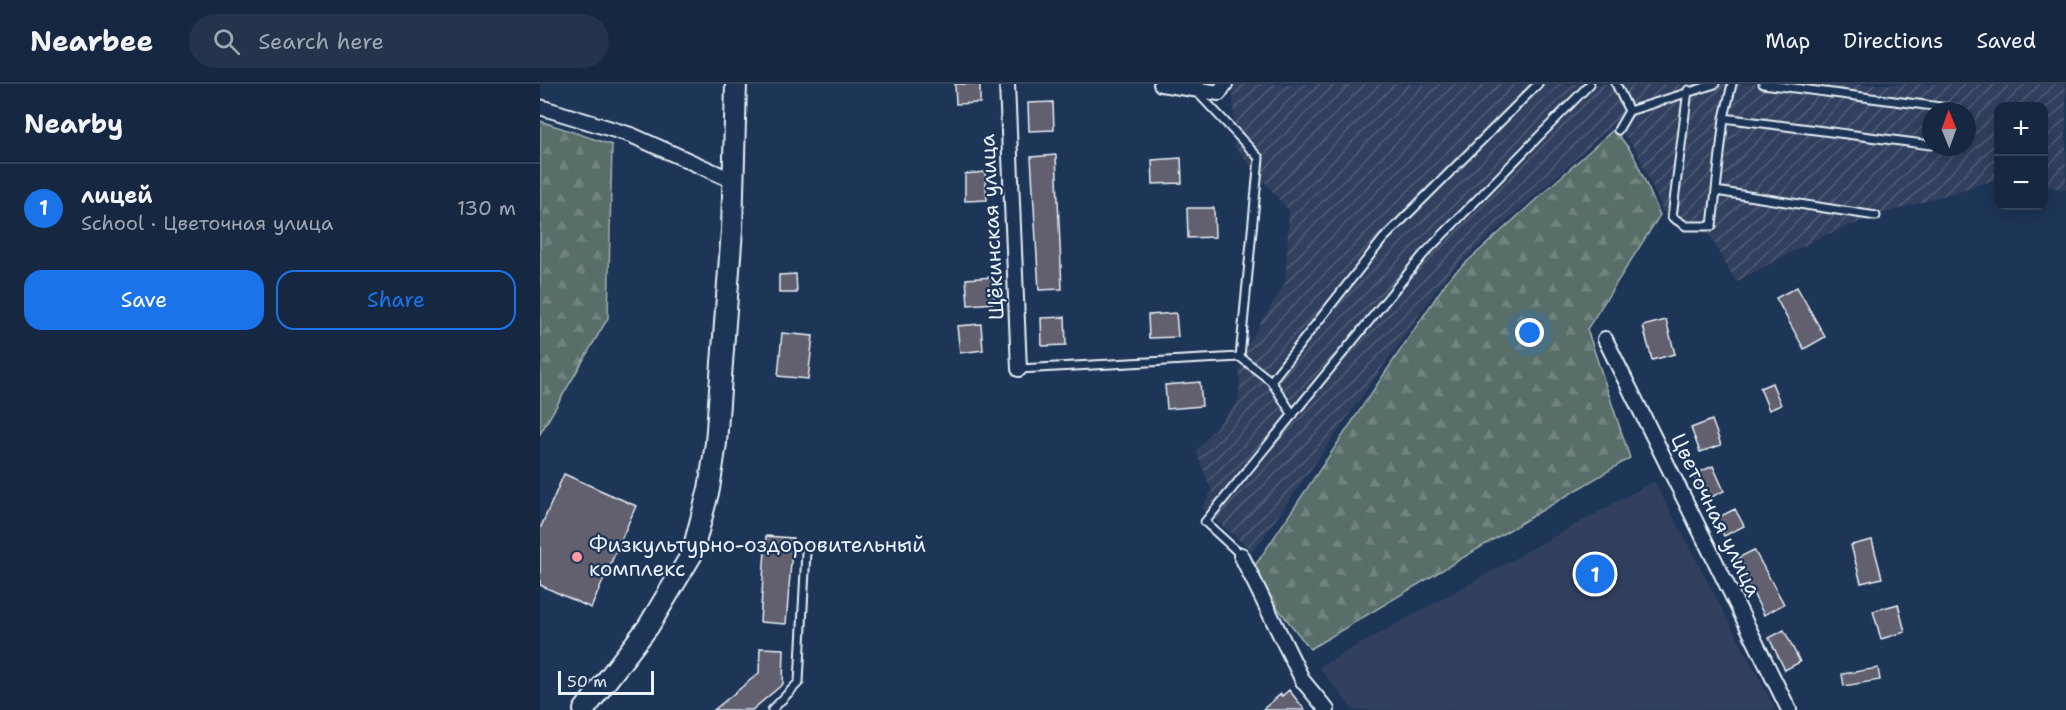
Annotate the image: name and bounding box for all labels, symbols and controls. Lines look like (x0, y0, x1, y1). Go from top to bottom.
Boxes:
search box (189, 14, 609, 68)
text: Nearbee (30, 22, 153, 60)
icon: search (210, 25, 243, 58)
text: Search here (258, 27, 384, 56)
text: Map (1765, 27, 1810, 55)
text: Directions (1843, 27, 1943, 55)
text: Saved (1976, 27, 2036, 55)
north arrow (1922, 102, 1976, 156)
map controls (1994, 102, 2048, 210)
button: + (1994, 102, 2048, 156)
text: Nearby (24, 106, 123, 141)
street label: Щёкинская улица (973, 133, 1011, 321)
button: − (1994, 156, 2048, 210)
text: лицей (81, 181, 153, 210)
text: 1 (39, 195, 48, 221)
text: 130 m (457, 195, 516, 221)
text: School · Цветочная улица (81, 210, 333, 236)
button: Save (24, 270, 264, 330)
button: Share (276, 270, 516, 330)
your location (1515, 318, 1544, 347)
street label: Цветочная улица (1664, 429, 1768, 601)
place label: Физкультурно-оздоровительный комплекс (589, 531, 926, 583)
marker: Физкультурно-оздоровительный комплекс (570, 550, 584, 564)
pin: 1 (1576, 552, 1614, 596)
scale bar (558, 668, 654, 696)
text: 50 m (567, 671, 607, 692)

